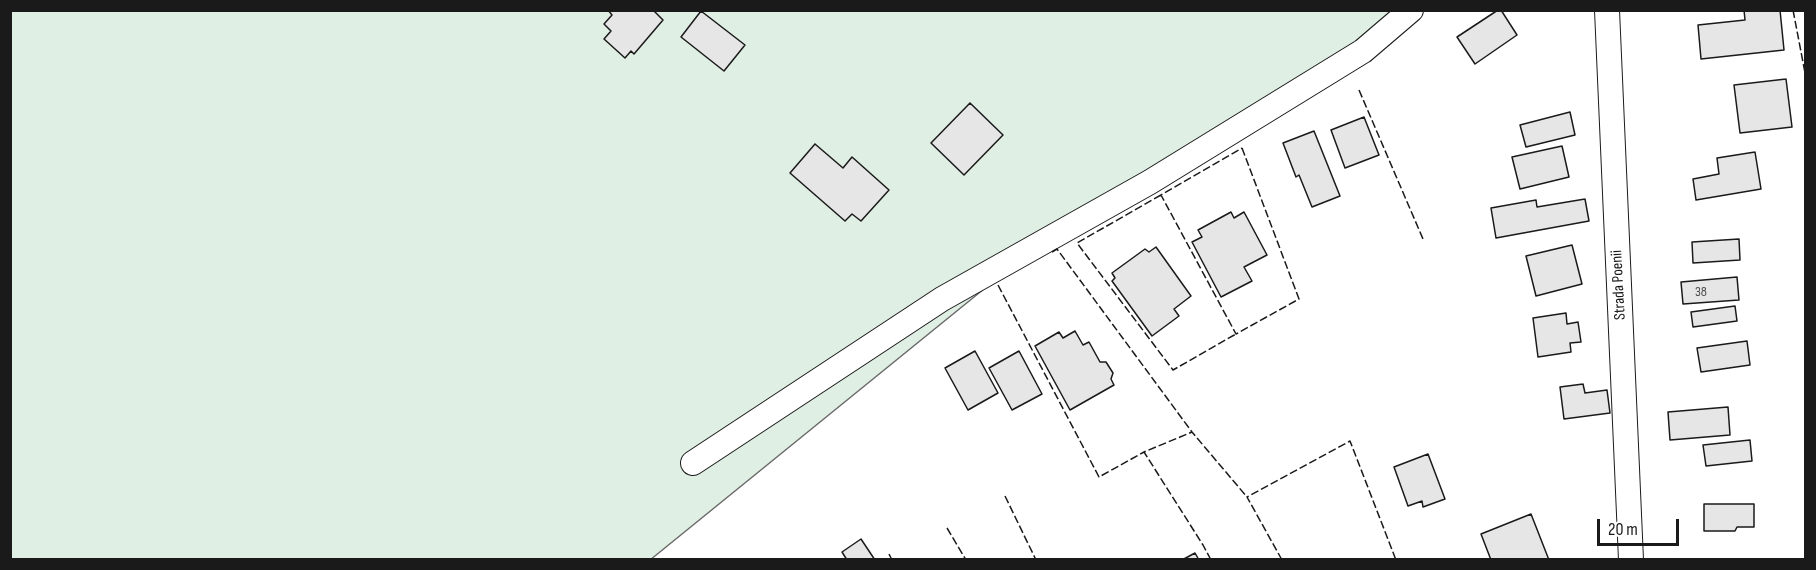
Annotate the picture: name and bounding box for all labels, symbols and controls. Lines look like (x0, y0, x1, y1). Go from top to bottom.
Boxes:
street label: Strada Poenii (1608, 249, 1630, 321)
house number: 38 (1695, 284, 1707, 300)
scale bar (1600, 507, 1682, 545)
text: 20 m (1608, 519, 1638, 540)

